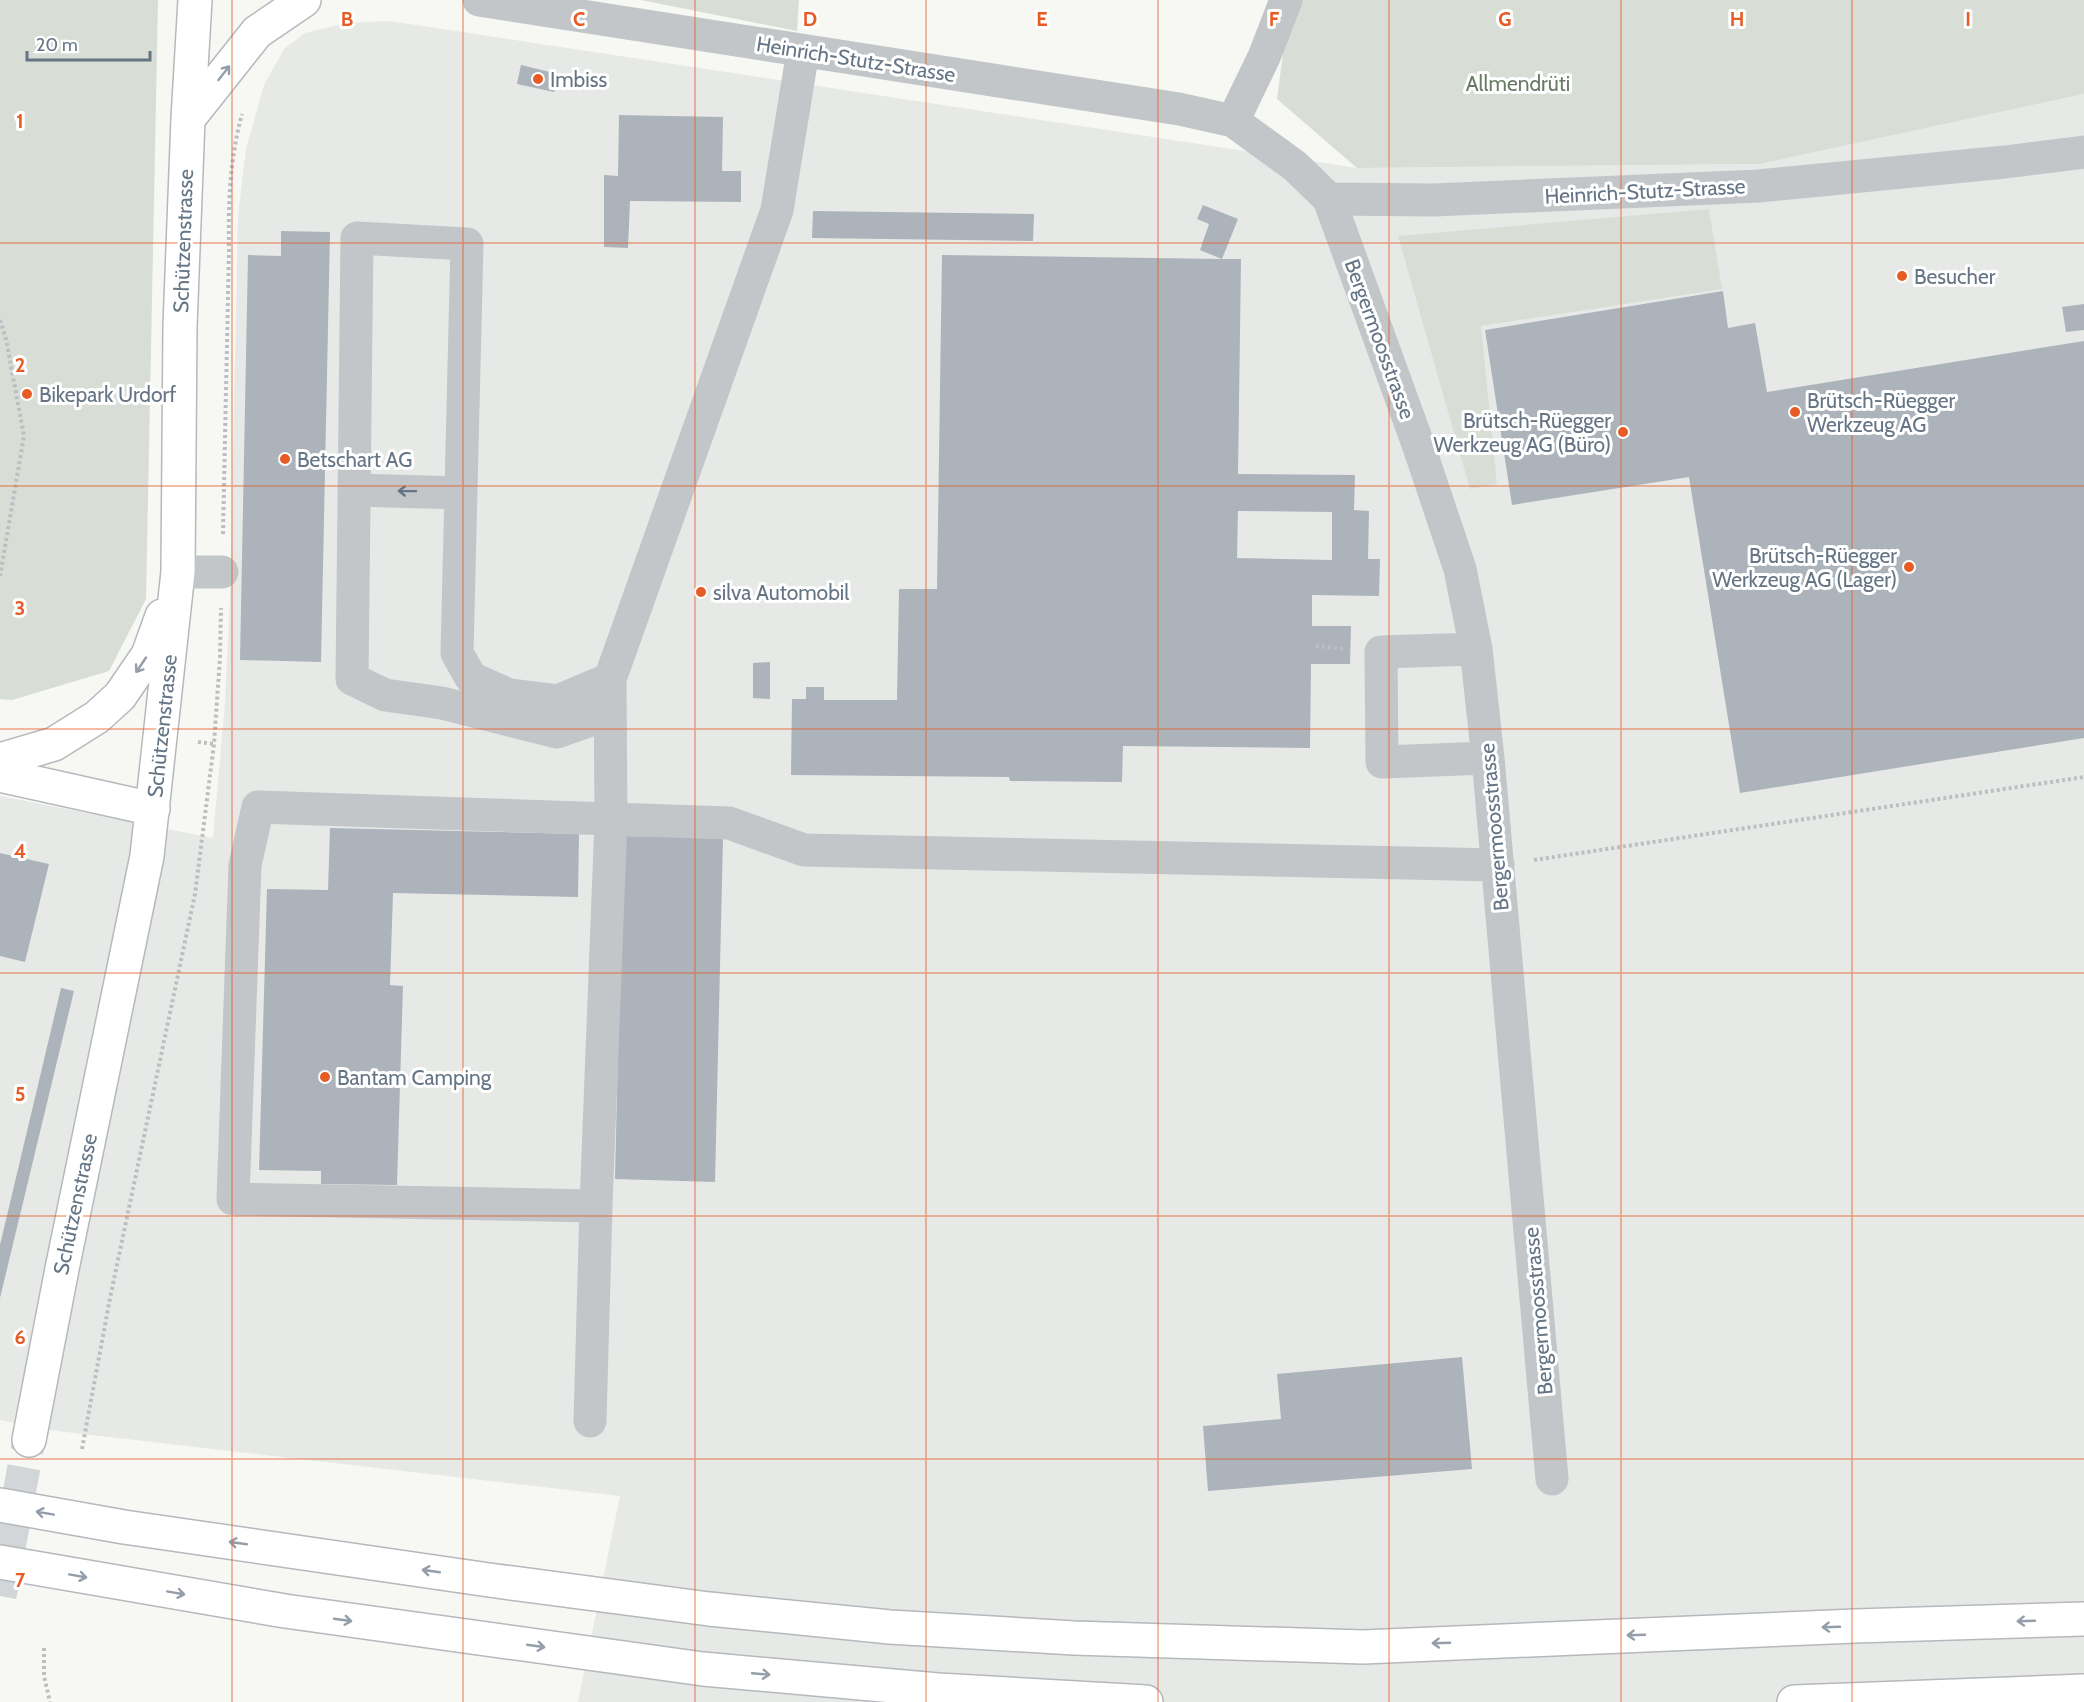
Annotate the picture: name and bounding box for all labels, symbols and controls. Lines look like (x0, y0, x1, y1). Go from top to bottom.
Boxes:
text: B (341, 7, 353, 31)
text: C (573, 7, 585, 31)
text: D (803, 7, 817, 31)
text: E (1036, 7, 1048, 31)
text: F (1269, 7, 1280, 31)
text: G (1498, 7, 1512, 31)
text: H (1730, 7, 1744, 31)
text: I (1965, 7, 1971, 31)
scale bar (27, 24, 150, 62)
street label: Heinrich-Stutz-Strasse (755, 31, 958, 87)
text: 20 m (36, 34, 78, 56)
one-way arrow (217, 65, 230, 81)
place label: Imbiss (550, 67, 607, 92)
park label: Allmendrüti (1466, 71, 1570, 96)
marker: Imbiss (531, 72, 545, 86)
text: 1 (16, 109, 24, 133)
street label: Schützenstrasse (168, 168, 198, 313)
street label: Heinrich-Stutz-Strasse (1544, 173, 1746, 209)
street label: Bergermoosstrasse (1339, 256, 1421, 423)
place label: Besucher (1914, 264, 1996, 289)
marker: Besucher (1895, 269, 1909, 283)
text: 2 (15, 353, 25, 377)
place label: Bikepark Urdorf (39, 382, 176, 407)
marker: Bikepark Urdorf (20, 387, 34, 401)
place label: Brütsch-Rüegger Werkzeug AG (1807, 388, 1955, 437)
marker: Brütsch-Rüegger Werkzeug AG (1788, 405, 1802, 419)
place label: Brütsch-Rüegger Werkzeug AG (Büro) (1433, 408, 1611, 457)
marker: Brütsch-Rüegger Werkzeug AG (Büro) (1616, 425, 1630, 439)
place label: Betschart AG (297, 447, 412, 472)
marker: Betschart AG (278, 452, 292, 466)
one-way arrow (398, 486, 418, 497)
place label: Brütsch-Rüegger Werkzeug AG (Lager) (1712, 543, 1897, 592)
marker: Brütsch-Rüegger Werkzeug AG (Lager) (1902, 560, 1916, 574)
place label: silva Automobil (713, 580, 849, 605)
marker: silva Automobil (694, 585, 708, 599)
text: 3 (15, 596, 25, 620)
street label: Schützenstrasse (142, 653, 182, 799)
one-way arrow (135, 656, 147, 673)
street label: Bergermoosstrasse (1474, 742, 1514, 912)
text: 4 (14, 839, 26, 863)
place label: Bantam Camping (337, 1065, 492, 1090)
marker: Bantam Camping (318, 1070, 332, 1084)
text: 5 (15, 1082, 25, 1106)
street label: Schützenstrasse (48, 1131, 102, 1277)
street label: Bergermoosstrasse (1518, 1226, 1558, 1396)
text: 6 (14, 1325, 26, 1349)
one-way arrow (36, 1507, 55, 1518)
one-way arrow (228, 1538, 248, 1549)
one-way arrow (421, 1566, 441, 1577)
text: 7 (15, 1568, 26, 1592)
one-way arrow (68, 1571, 88, 1582)
one-way arrow (166, 1587, 186, 1598)
one-way arrow (332, 1614, 352, 1625)
one-way arrow (2016, 1615, 2036, 1627)
one-way arrow (1821, 1621, 1841, 1633)
one-way arrow (1626, 1630, 1646, 1641)
one-way arrow (1431, 1638, 1451, 1649)
one-way arrow (525, 1641, 545, 1652)
one-way arrow (751, 1669, 771, 1680)

